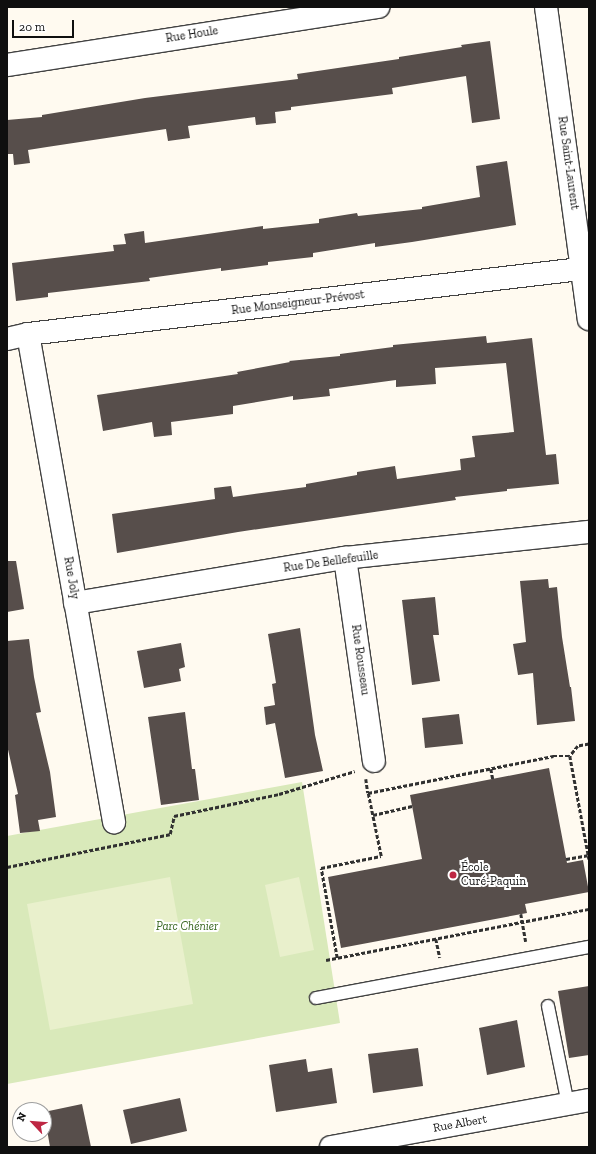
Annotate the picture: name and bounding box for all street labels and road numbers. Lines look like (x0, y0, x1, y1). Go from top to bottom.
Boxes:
street label: Rue Houle (165, 24, 219, 46)
street label: Rue Saint-Laurent (554, 115, 582, 211)
street label: Rue Monseigneur-Prévost (231, 288, 365, 318)
street label: Rue De Bellefeuille (283, 548, 379, 576)
street label: Rue Joly (60, 556, 82, 600)
street label: Rue Rousseau (348, 624, 372, 696)
street label: Rue Albert (432, 1112, 488, 1136)

